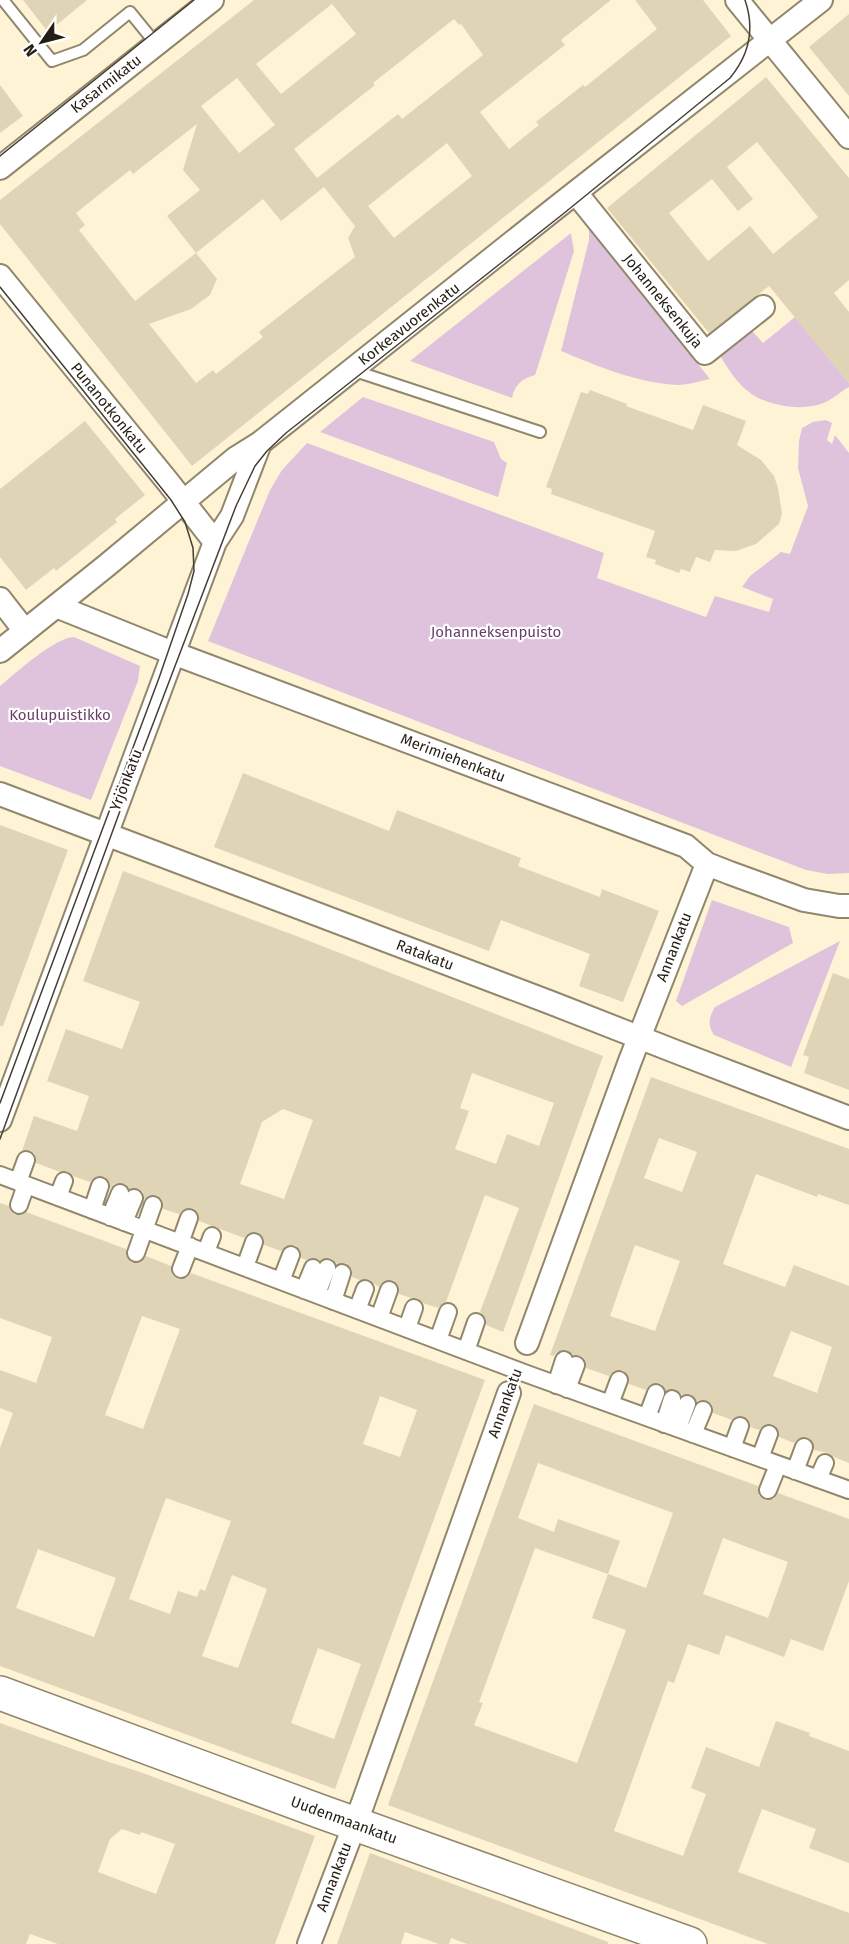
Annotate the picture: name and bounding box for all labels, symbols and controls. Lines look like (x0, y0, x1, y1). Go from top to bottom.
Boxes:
north arrow (12, 12, 72, 72)
text: N (19, 41, 41, 60)
street label: Kasarmikatu (67, 51, 145, 117)
street label: Johanneksenkuja (619, 250, 707, 352)
street label: Korkeavuorenkatu (355, 279, 463, 369)
street label: Punanotkonkatu (67, 359, 151, 457)
park label: Johanneksenpuisto (431, 623, 561, 641)
park label: Koulupuistikko (9, 706, 111, 724)
street label: Merimiehenkatu (398, 730, 508, 786)
street label: Yrjönkatu (106, 747, 146, 813)
street label: Annankatu (653, 910, 695, 984)
street label: Ratakatu (394, 936, 456, 974)
street label: Annankatu (484, 1366, 526, 1440)
street label: Uudenmaankatu (288, 1792, 400, 1848)
street label: Annankatu (313, 1840, 355, 1914)

